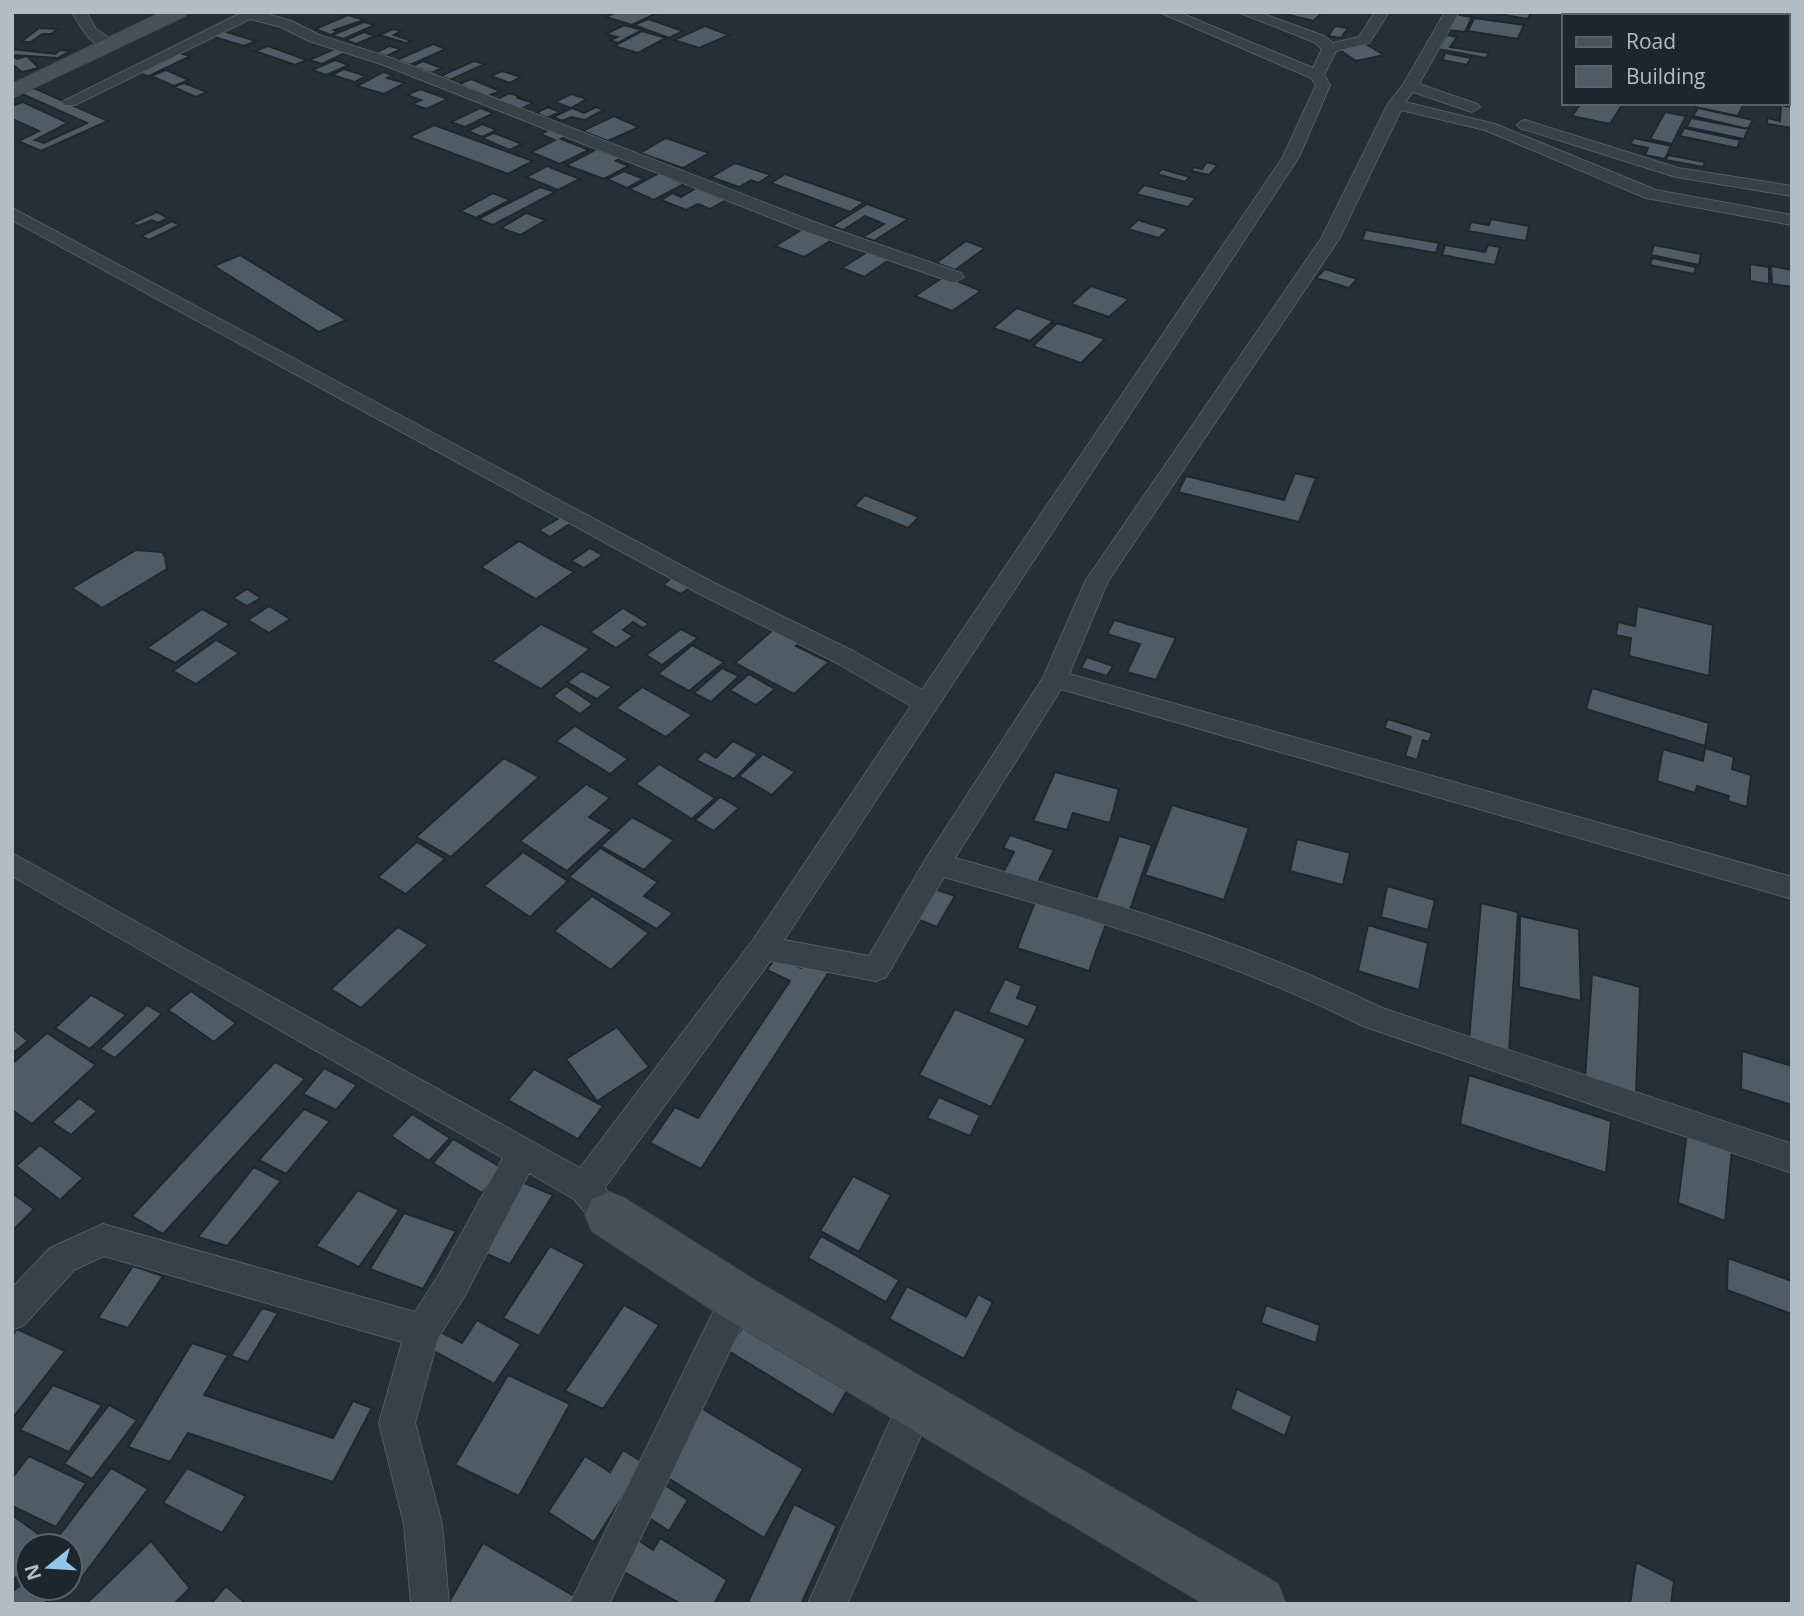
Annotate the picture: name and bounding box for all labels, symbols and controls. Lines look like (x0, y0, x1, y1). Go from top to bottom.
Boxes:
legend (1562, 14, 1790, 105)
text: Road (1626, 27, 1676, 55)
text: Building (1626, 62, 1705, 90)
north arrow (14, 1532, 84, 1602)
text: N (18, 1561, 48, 1584)

